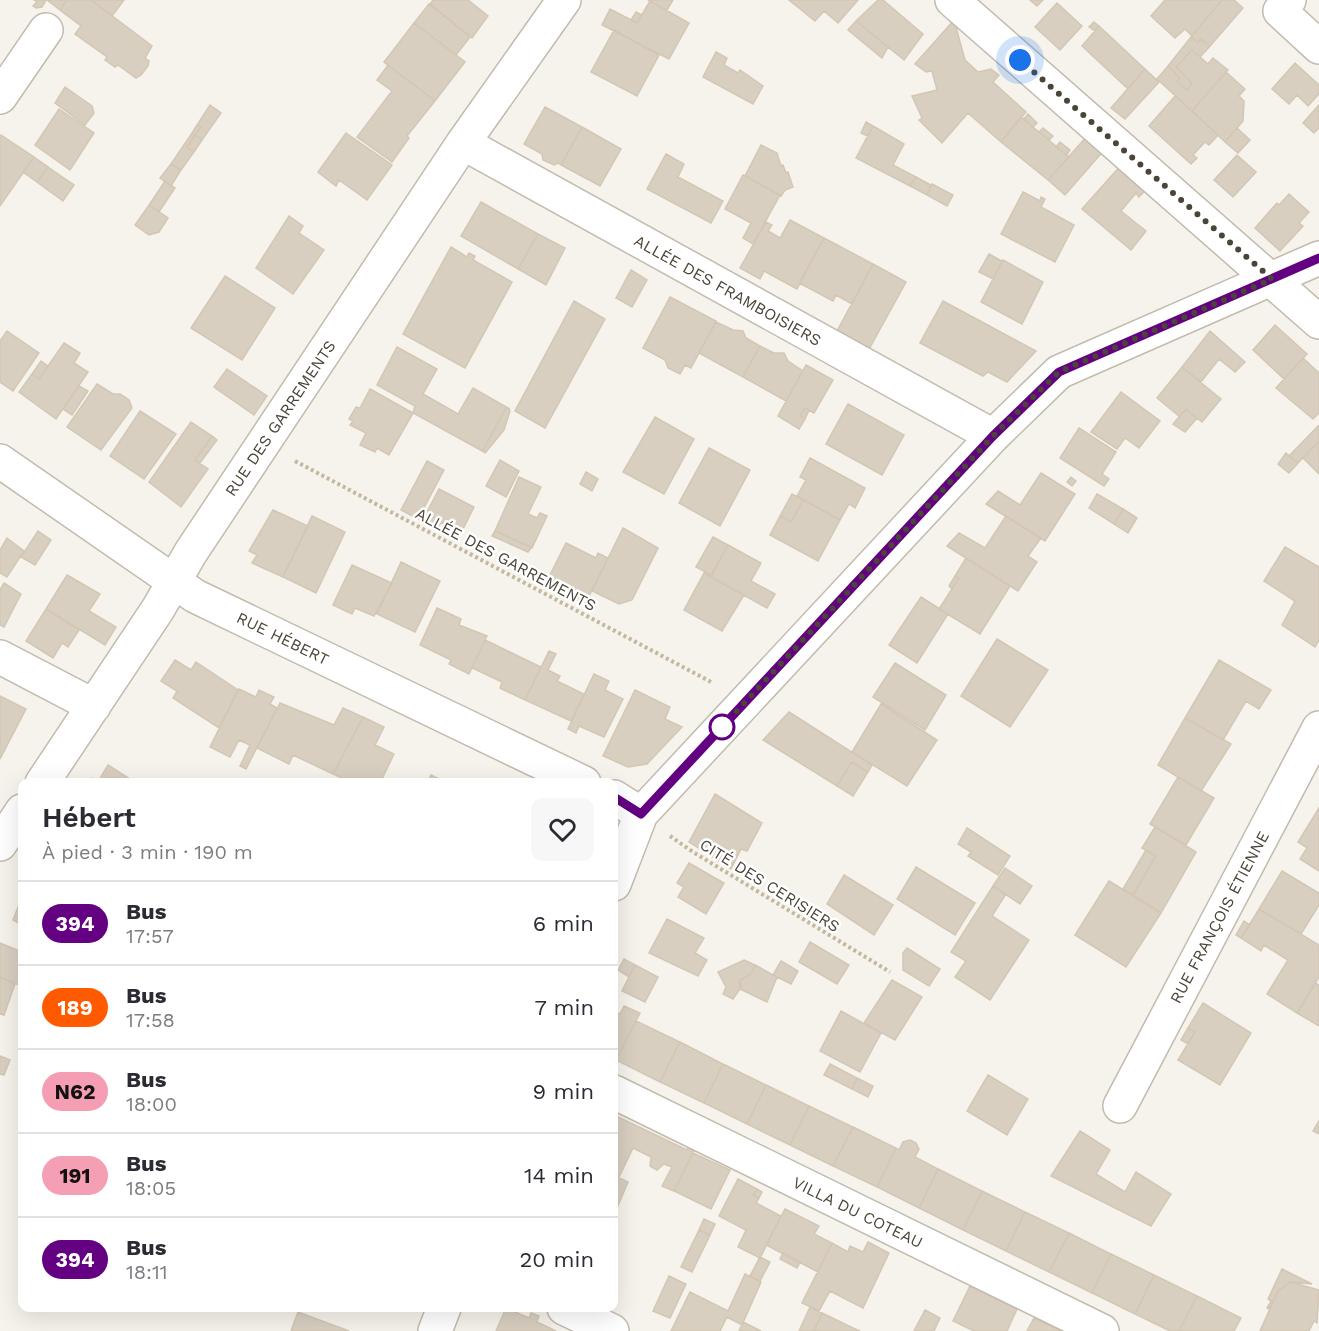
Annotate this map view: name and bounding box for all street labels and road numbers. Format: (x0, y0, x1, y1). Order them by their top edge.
street label: ALLÉE DES FRAMBOISIERS (631, 231, 825, 350)
street label: RUE DES GARREMENTS (221, 337, 340, 500)
street label: ALLÉE DES GARREMENTS (412, 504, 599, 615)
street label: RUE HÉBERT (234, 608, 332, 669)
street label: RUE FRANÇOIS ÉTIENNE (1166, 828, 1273, 1007)
street label: CITÉ DES CERISIERS (696, 835, 843, 936)
street label: VILLA DU COTEAU (790, 1173, 926, 1252)

